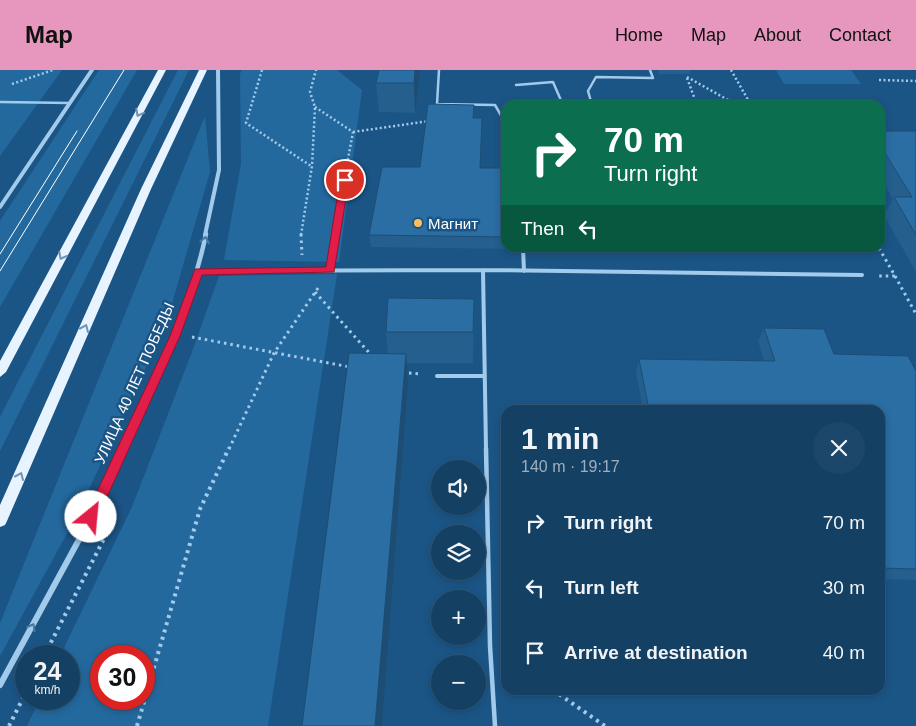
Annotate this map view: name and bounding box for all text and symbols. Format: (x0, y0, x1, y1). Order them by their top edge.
text: Map (25, 21, 73, 48)
text: Home (615, 25, 663, 45)
text: Map (691, 25, 726, 45)
text: About (754, 25, 801, 45)
text: Contact (829, 25, 891, 45)
one-way arrow (135, 108, 145, 117)
icon: right (521, 120, 586, 185)
text: 70 m (604, 120, 684, 159)
pin (324, 159, 366, 201)
text: Turn right (604, 161, 697, 186)
icon: arrive (331, 166, 359, 194)
place label: Магнит (428, 215, 478, 232)
icon: left (574, 215, 602, 243)
marker: Магнит (412, 217, 424, 229)
text: Then (521, 218, 564, 239)
one-way arrow (199, 235, 209, 244)
one-way arrow (58, 251, 68, 260)
street label: УЛИЦА 40 ЛЕТ ПОБЕДЫ (91, 300, 177, 466)
one-way arrow (79, 324, 90, 333)
text: 1 min (521, 422, 599, 455)
button: close (813, 422, 865, 474)
text: 140 m · 19:17 (521, 458, 620, 475)
map controls (431, 460, 486, 710)
button: sound (431, 460, 486, 515)
one-way arrow (13, 472, 24, 481)
position arrow (64, 490, 116, 542)
icon: right (521, 509, 549, 537)
text: Turn right (564, 512, 652, 533)
text: 70 m (823, 512, 865, 533)
button: layers (431, 525, 486, 580)
icon: left (521, 574, 549, 602)
text: Turn left (564, 577, 639, 598)
text: 30 m (823, 577, 865, 598)
button: + (431, 590, 486, 645)
one-way arrow (26, 623, 36, 632)
icon: arrive (521, 639, 549, 667)
text: Arrive at destination (564, 642, 748, 663)
text: 40 m (823, 642, 865, 663)
speed limit sign: 30 (90, 645, 155, 710)
button: − (431, 655, 486, 710)
text: 24 (34, 657, 61, 685)
text: km/h (34, 683, 61, 697)

